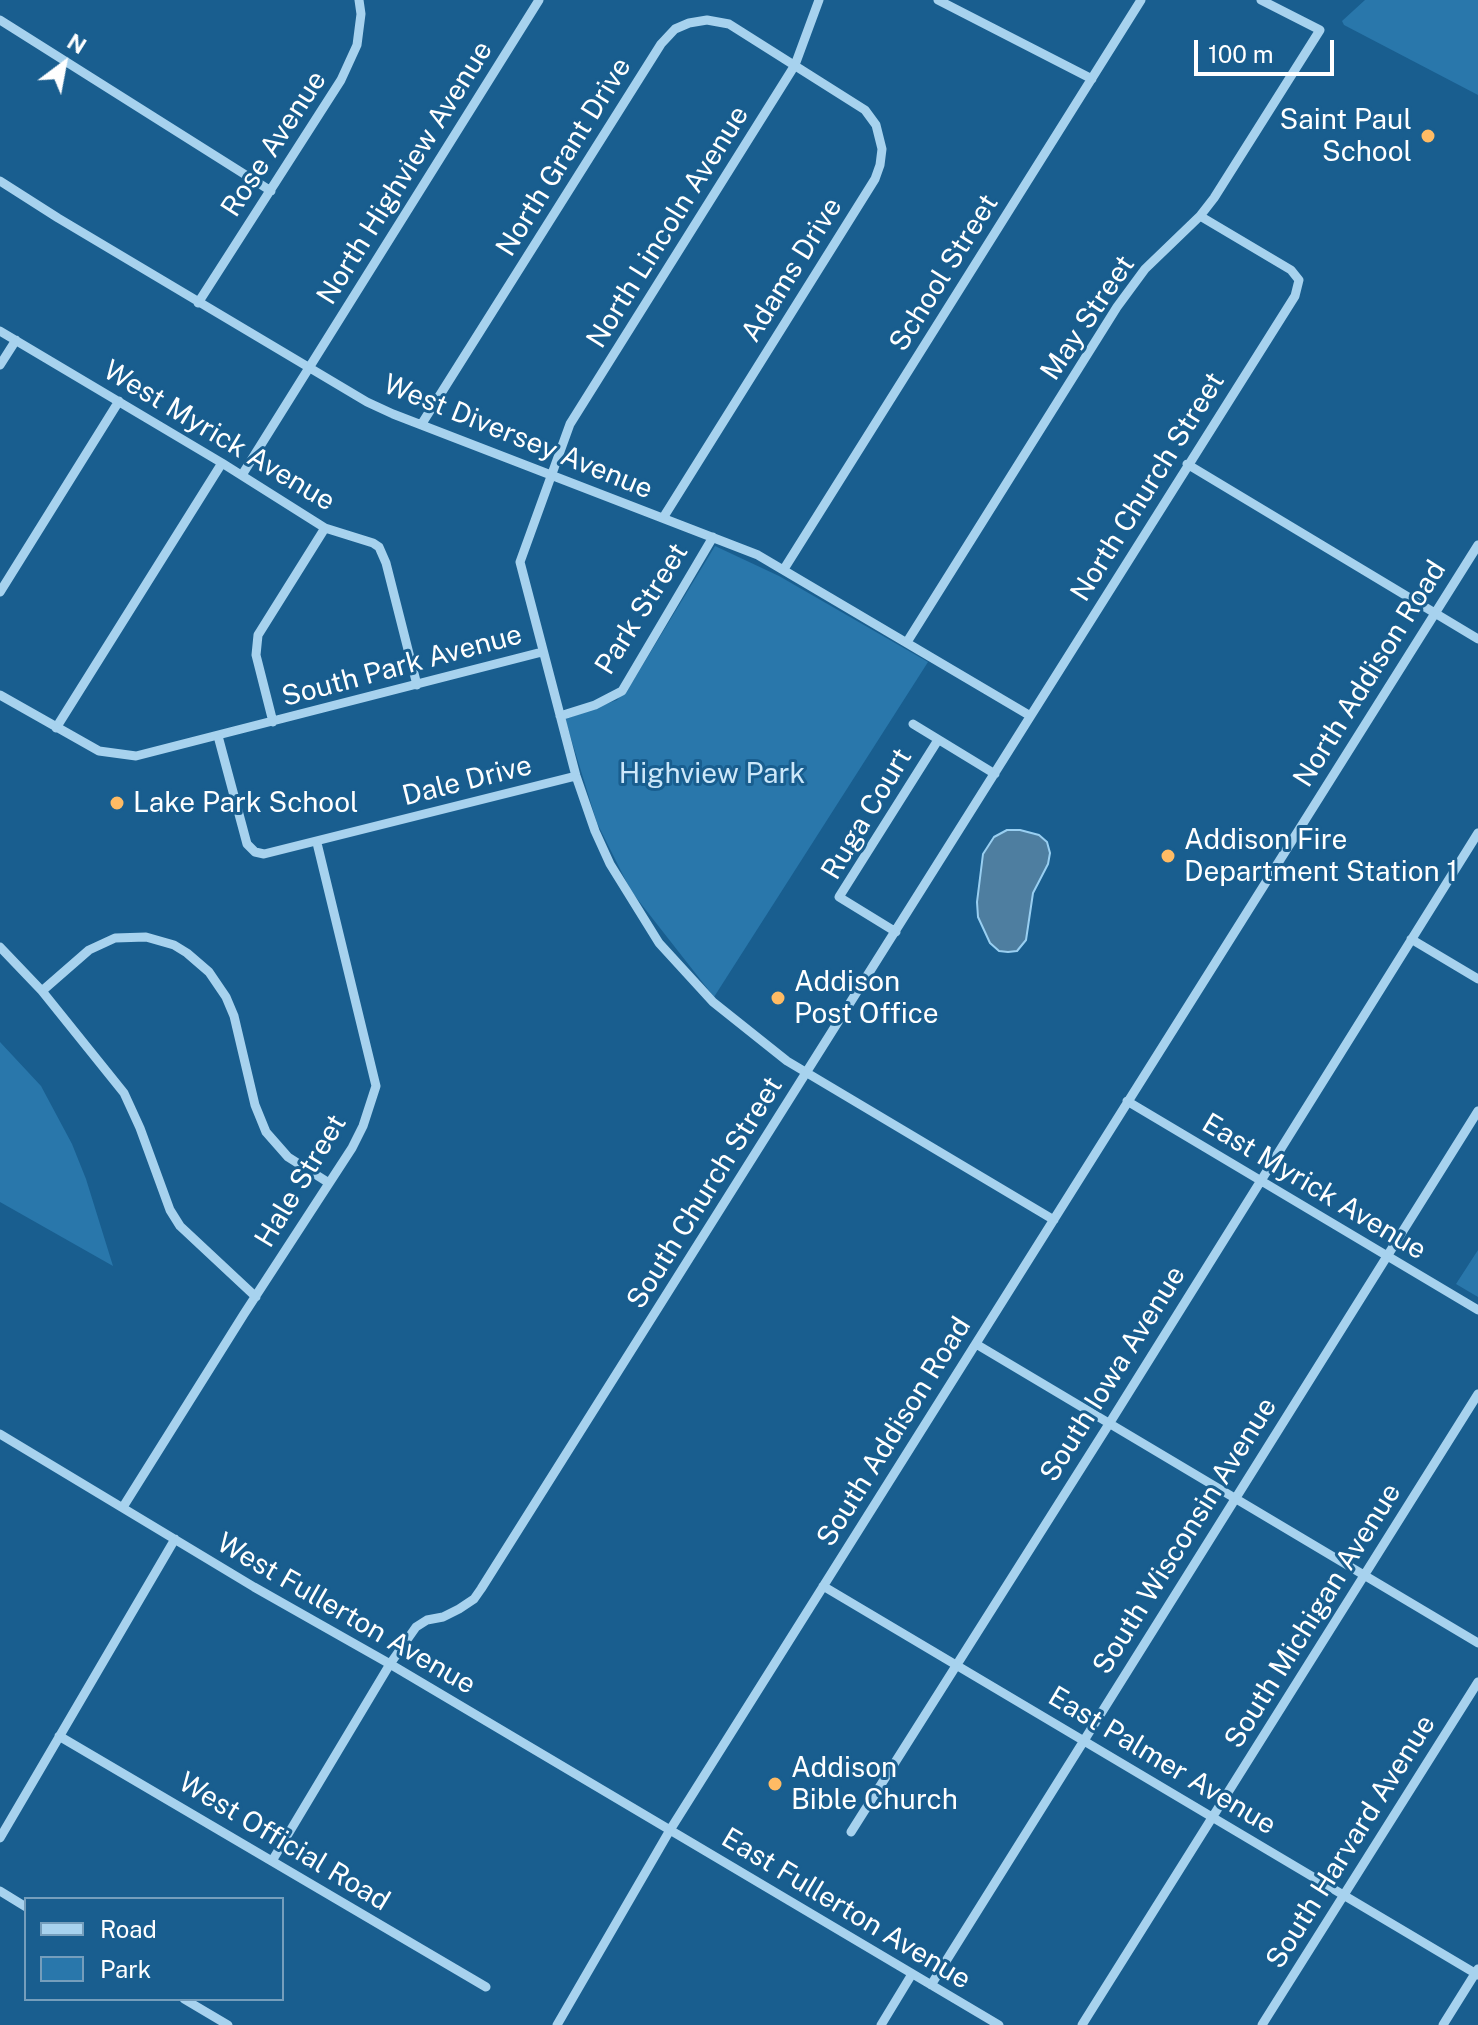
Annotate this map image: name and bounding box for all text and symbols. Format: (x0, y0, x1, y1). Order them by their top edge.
north arrow (24, 24, 104, 104)
scale bar (1198, 24, 1338, 74)
text: N (63, 28, 91, 59)
street label: North Highview Avenue (310, 35, 500, 311)
text: 100 m (1208, 40, 1274, 68)
street label: North Grant Drive (489, 51, 639, 263)
street label: Rose Avenue (214, 65, 334, 223)
street label: North Lincoln Avenue (580, 100, 756, 354)
place label: Saint Paul School (1280, 103, 1412, 169)
marker: Saint Paul School (1419, 127, 1437, 145)
street label: School Street (882, 188, 1006, 358)
street label: Adams Drive (734, 192, 850, 348)
street label: May Street (1034, 249, 1142, 387)
street label: West Myrick Avenue (97, 354, 341, 518)
street label: North Church Street (1064, 366, 1232, 608)
street label: West Diversey Avenue (378, 368, 658, 506)
street label: Park Street (588, 537, 696, 681)
street label: North Addison Road (1287, 555, 1453, 793)
street label: South Park Avenue (278, 618, 526, 714)
street label: Ruga Court (815, 742, 919, 886)
street label: Dale Drive (399, 749, 535, 813)
park label: Highview Park (619, 757, 805, 791)
place label: Lake Park School (133, 786, 359, 820)
marker: Lake Park School (108, 794, 126, 812)
place label: Addison Fire Department Station 1 (1184, 823, 1458, 889)
marker: Addison Fire Department Station 1 (1159, 847, 1177, 865)
place label: Addison Post Office (794, 965, 939, 1031)
marker: Addison Post Office (769, 989, 787, 1007)
street label: South Church Street (620, 1071, 790, 1315)
street label: East Myrick Avenue (1196, 1107, 1432, 1267)
street label: Hale Street (248, 1108, 354, 1254)
street label: South Iowa Avenue (1033, 1260, 1193, 1488)
street label: South Addison Road (810, 1311, 978, 1553)
street label: South Wisconsin Avenue (1086, 1391, 1284, 1681)
street label: South Michigan Avenue (1218, 1477, 1408, 1755)
street label: West Fullerton Avenue (211, 1526, 481, 1702)
street label: East Palmer Avenue (1042, 1680, 1282, 1842)
street label: South Harvard Avenue (1259, 1709, 1443, 1975)
place label: Addison Bible Church (791, 1751, 958, 1817)
street label: West Official Road (172, 1766, 396, 1918)
marker: Addison Bible Church (766, 1775, 784, 1793)
street label: East Fullerton Avenue (715, 1821, 977, 1997)
legend (24, 1897, 284, 2001)
text: Road (100, 1915, 157, 1943)
text: Park (100, 1955, 151, 1983)

